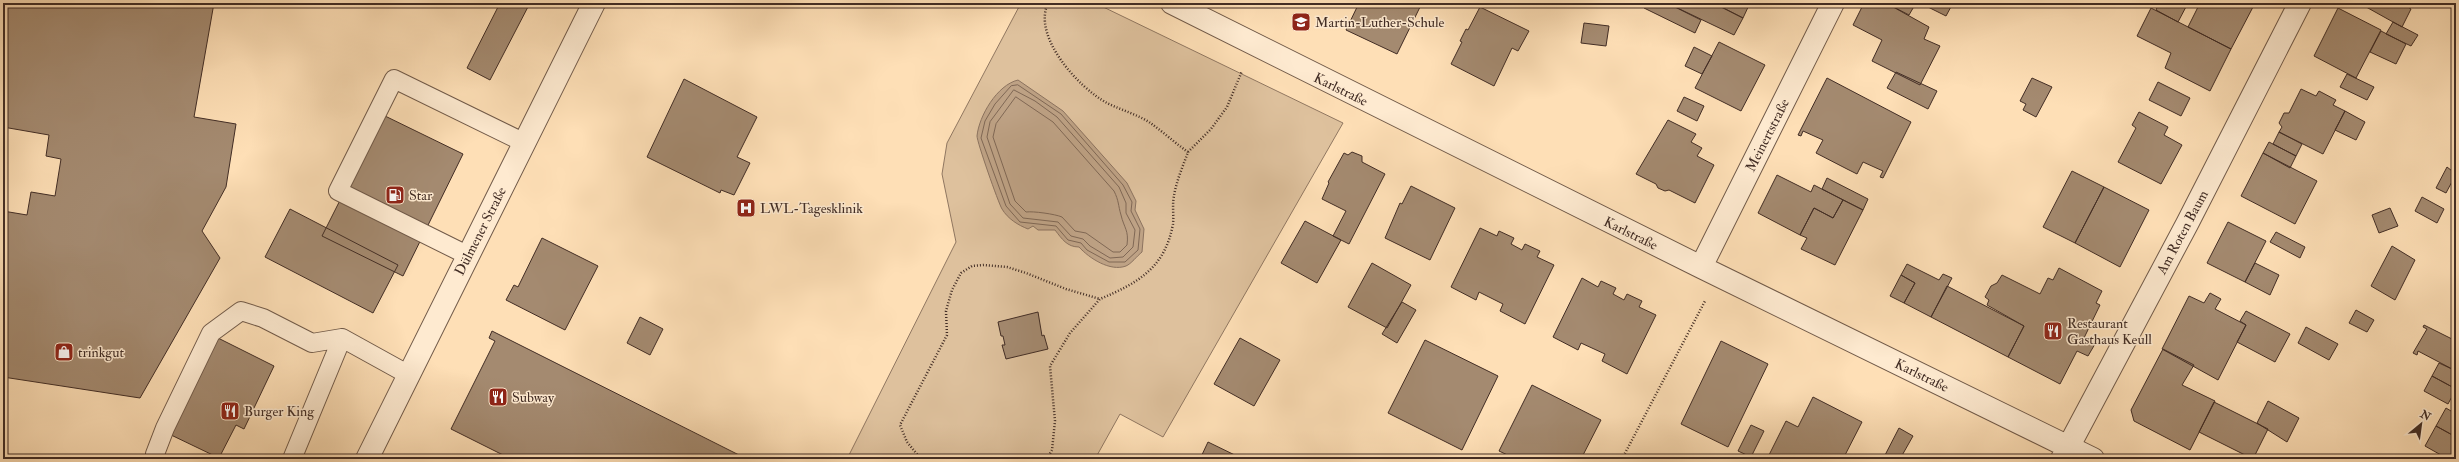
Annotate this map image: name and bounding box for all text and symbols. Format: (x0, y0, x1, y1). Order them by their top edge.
school or university icon: Martin-Luther-Schule (1290, 11, 1312, 33)
place label: Martin-Luther-Schule (1315, 14, 1444, 31)
street label: Karlstraße (1311, 69, 1371, 110)
street label: Meinertstraße (1742, 96, 1793, 174)
fuel station icon: Star (384, 184, 406, 206)
street label: Dülmener Straße (451, 184, 510, 278)
place label: Star (409, 187, 433, 204)
street label: Am Roten Baum (2153, 187, 2212, 278)
hospital icon: LWL-Tagesklinik (735, 197, 757, 219)
place label: LWL-Tagesklinik (760, 200, 863, 217)
street label: Karlstraße (1601, 213, 1661, 254)
place label: Restaurant Gasthaus Keull (2067, 315, 2152, 348)
restaurant icon: Restaurant Gasthaus Keull (2042, 320, 2064, 342)
shop icon: trinkgut (53, 341, 75, 363)
place label: trinkgut (78, 344, 125, 361)
street label: Karlstraße (1892, 355, 1952, 396)
restaurant icon: Subway (487, 386, 509, 408)
place label: Subway (512, 389, 555, 407)
restaurant icon: Burger King (219, 400, 241, 422)
place label: Burger King (244, 403, 315, 420)
north arrow (2401, 404, 2441, 444)
text: N (2417, 407, 2434, 424)

